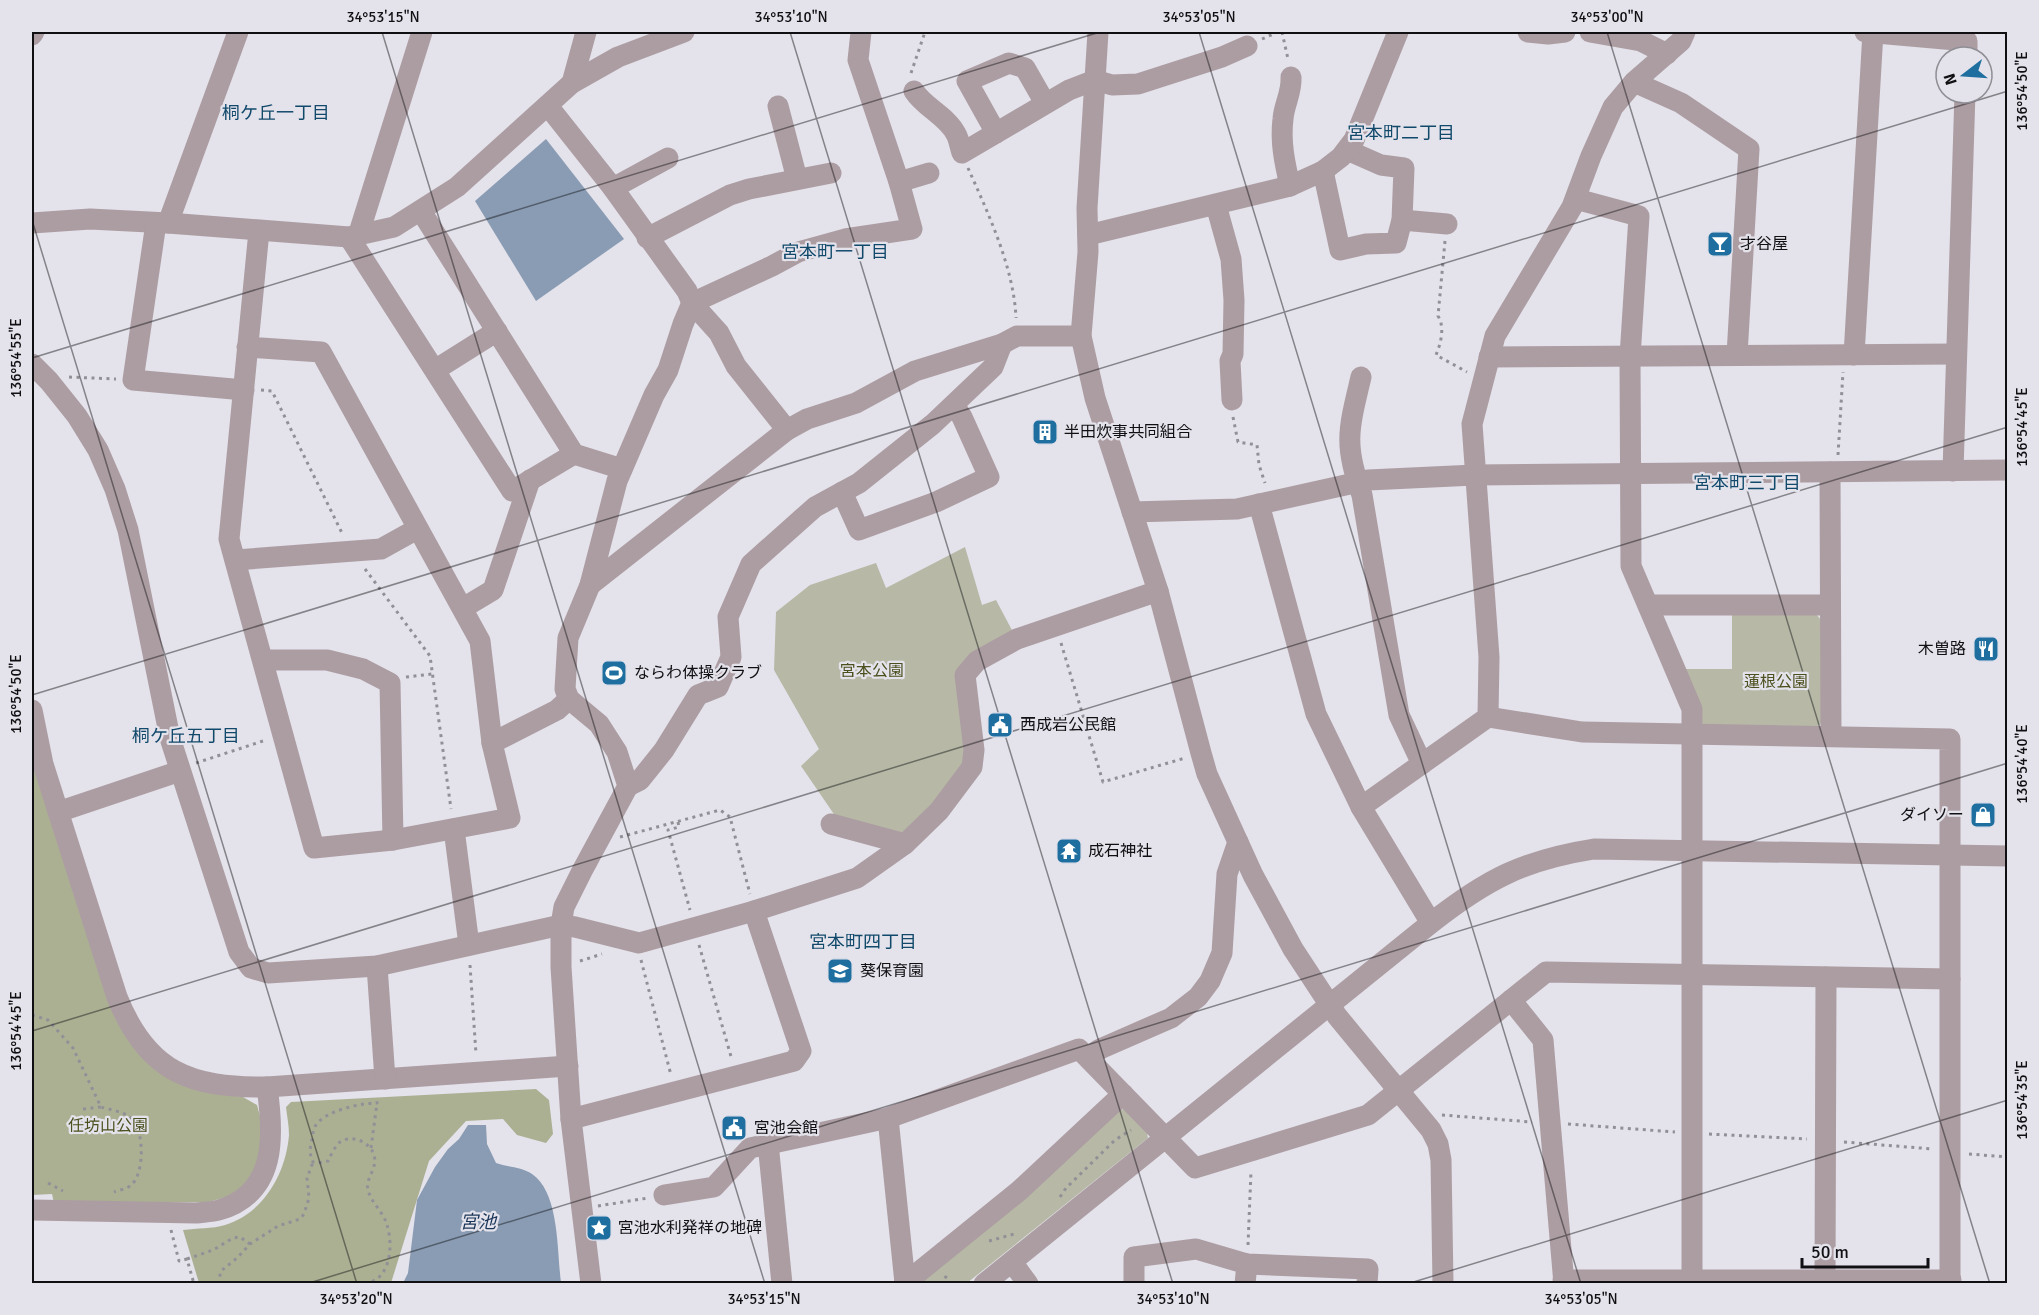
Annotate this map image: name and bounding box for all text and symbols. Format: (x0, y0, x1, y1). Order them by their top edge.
text: 34°53'15"N (346, 8, 420, 26)
text: 34°53'10"N (754, 8, 828, 26)
text: 34°53'05"N (1162, 8, 1236, 26)
text: 34°53'00"N (1570, 8, 1644, 26)
north arrow (1934, 45, 1994, 105)
text: 136°54'50"E (2013, 51, 2031, 131)
text: N (1939, 71, 1962, 87)
district label: 桐ケ丘一丁目 (222, 102, 330, 124)
district label: 宮本町二丁目 (1347, 122, 1455, 144)
bar icon: 才谷屋 (1705, 229, 1735, 259)
place label: 才谷屋 (1740, 234, 1788, 254)
district label: 宮本町一丁目 (781, 241, 889, 263)
text: 136°54'55"E (7, 318, 25, 398)
text: 136°54'45"E (2013, 387, 2031, 467)
building icon: 半田炊事共同組合 (1030, 417, 1060, 447)
place label: 半田炊事共同組合 (1064, 422, 1192, 442)
district label: 宮本町三丁目 (1693, 472, 1801, 494)
restaurant icon: 木曽路 (1971, 634, 2001, 664)
place label: 木曽路 (1918, 639, 1966, 659)
text: 136°54'50"E (7, 654, 25, 734)
sports icon: ならわ体操クラブ (599, 658, 629, 688)
park label: 宮本公園 (840, 661, 904, 681)
place label: ならわ体操クラブ (634, 663, 762, 683)
park label: 蓮根公園 (1744, 672, 1808, 692)
public building icon: 西成岩公民館 (985, 710, 1015, 740)
place label: 西成岩公民館 (1020, 715, 1116, 735)
text: 136°54'40"E (2013, 724, 2031, 804)
district label: 桐ケ丘五丁目 (132, 725, 240, 747)
shop icon: ダイソー (1968, 800, 1998, 830)
place label: ダイソー (1900, 805, 1964, 825)
temple icon: 成石神社 (1054, 836, 1084, 866)
place label: 成石神社 (1088, 841, 1152, 861)
district label: 宮本町四丁目 (809, 931, 917, 953)
school or university icon: 葵保育園 (825, 956, 855, 986)
place label: 葵保育園 (860, 961, 924, 981)
text: 136°54'45"E (7, 991, 25, 1071)
text: 136°54'35"E (2013, 1060, 2031, 1140)
public building icon: 宮池会館 (719, 1113, 749, 1143)
park label: 任坊山公園 (68, 1116, 148, 1136)
place label: 宮池会館 (754, 1118, 818, 1138)
water label: 宮池 (460, 1211, 498, 1233)
place icon: 宮池水利発祥の地碑 (584, 1213, 614, 1243)
place label: 宮池水利発祥の地碑 (618, 1218, 762, 1238)
scale bar (1802, 1231, 1928, 1269)
text: 50 m (1811, 1241, 1849, 1263)
text: 34°53'20"N (319, 1290, 393, 1308)
text: 34°53'15"N (727, 1290, 801, 1308)
text: 34°53'10"N (1136, 1290, 1210, 1308)
text: 34°53'05"N (1544, 1290, 1618, 1308)

